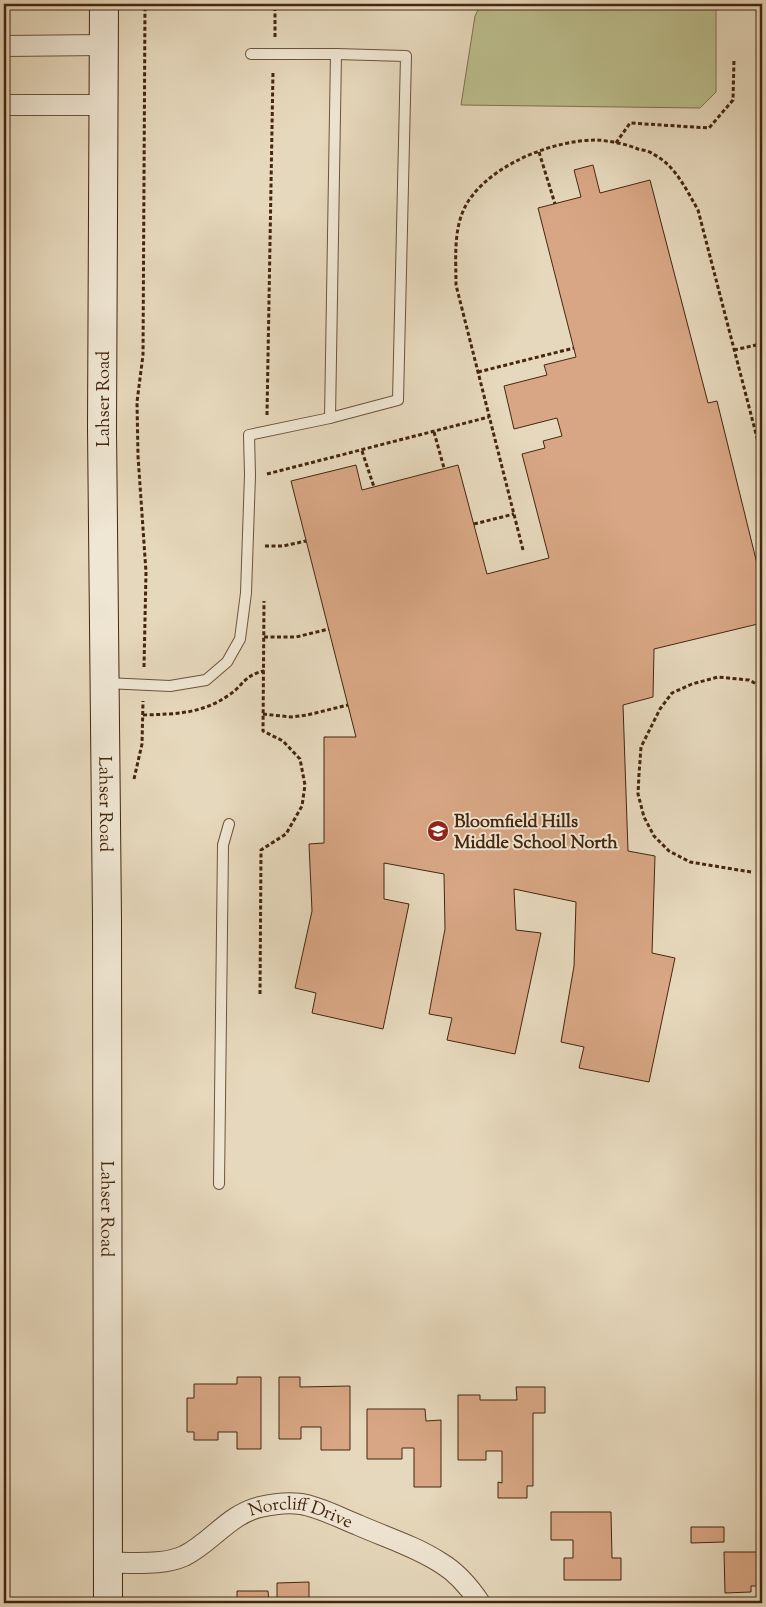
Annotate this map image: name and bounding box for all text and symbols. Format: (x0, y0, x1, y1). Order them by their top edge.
street label: Lahser Road (92, 351, 118, 447)
street label: Lahser Road (90, 756, 117, 852)
place label: Bloomfield Hills Middle School North (454, 810, 618, 857)
school or university icon: Bloomfield Hills Middle School North (426, 819, 450, 843)
street label: Lahser Road (92, 1161, 118, 1257)
street label: Norcliff Drive (246, 1492, 356, 1536)

